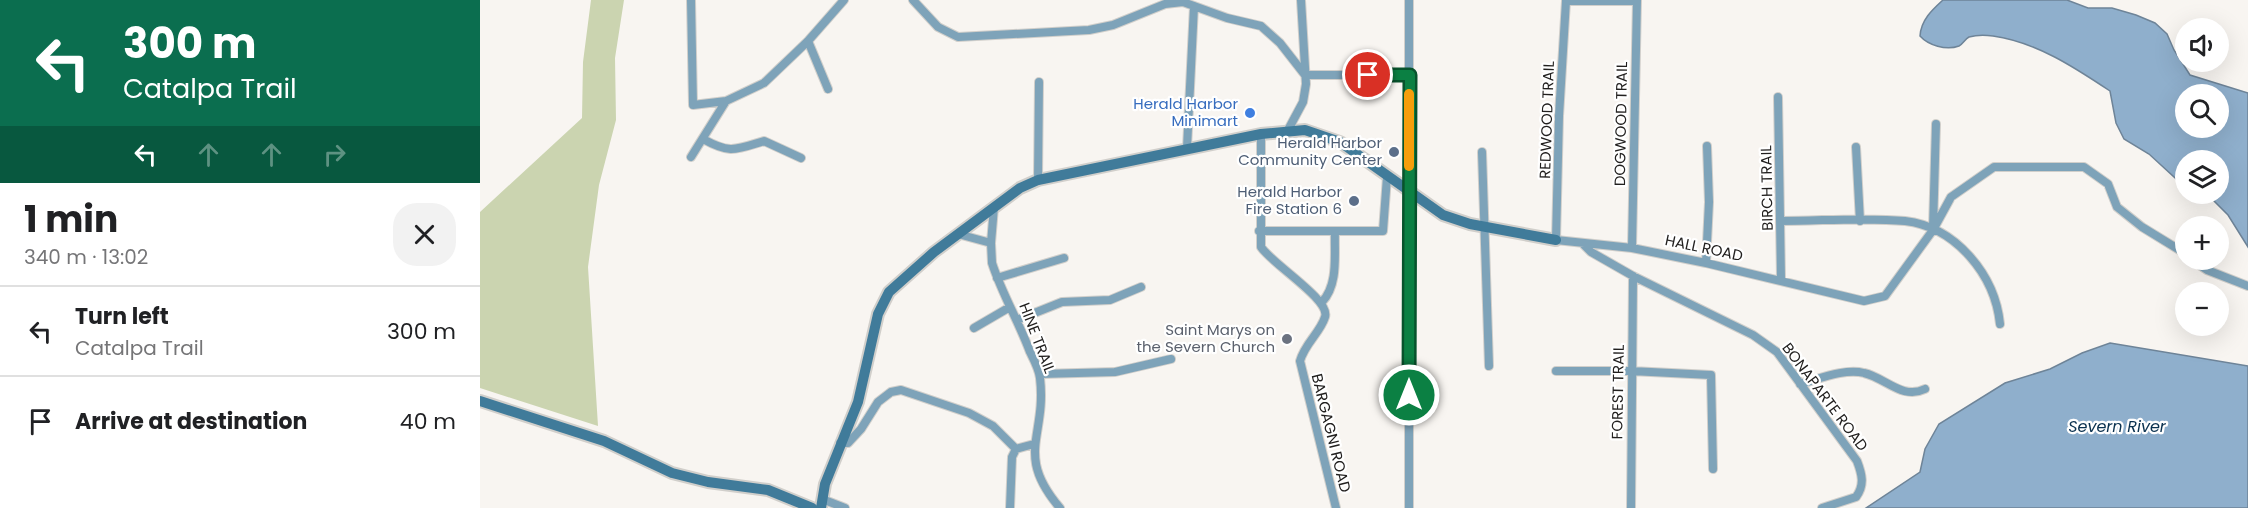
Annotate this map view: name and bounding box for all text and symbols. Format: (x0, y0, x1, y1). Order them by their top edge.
text: 300 m (123, 14, 257, 73)
map controls (2175, 18, 2229, 336)
button: sound (2175, 18, 2229, 72)
icon: left (24, 24, 102, 102)
pin (1342, 49, 1393, 100)
icon: arrive (1351, 58, 1384, 91)
street label: REDWOOD TRAIL (1534, 60, 1559, 179)
street label: DOGWOOD TRAIL (1609, 61, 1632, 186)
text: Catalpa Trail (123, 70, 297, 107)
button: search (2175, 84, 2229, 138)
place label: Herald Harbor Minimart (1133, 93, 1238, 131)
marker: Herald Harbor Minimart (1243, 106, 1257, 120)
place label: Herald Harbor Community Center (1238, 132, 1382, 170)
icon: left (129, 138, 162, 171)
icon: ahead (192, 138, 225, 171)
icon: ahead (255, 138, 288, 171)
icon: right (318, 138, 351, 171)
marker: Herald Harbor Community Center (1387, 145, 1401, 159)
street label: BIRCH TRAIL (1755, 145, 1778, 231)
button: layers (2175, 150, 2229, 204)
place label: Herald Harbor Fire Station 6 (1237, 181, 1342, 219)
text: 1 min (24, 194, 118, 245)
marker: Herald Harbor Fire Station 6 (1347, 194, 1361, 208)
button: close (393, 203, 456, 266)
button: + (2175, 216, 2229, 270)
street label: HALL ROAD (1663, 229, 1745, 266)
text: 340 m · 13:02 (24, 243, 148, 271)
button: − (2175, 282, 2229, 336)
street label: HINE TRAIL (1014, 300, 1061, 377)
text: Turn left (75, 301, 169, 332)
icon: left (24, 315, 57, 348)
text: 300 m (387, 316, 456, 347)
place label: Saint Marys on the Severn Church (1137, 319, 1275, 357)
marker: Saint Marys on the Severn Church (1280, 332, 1294, 346)
text: Catalpa Trail (75, 334, 204, 362)
street label: BONAPARTE ROAD (1778, 338, 1873, 455)
street label: FOREST TRAIL (1606, 344, 1629, 439)
position arrow (1377, 363, 1441, 427)
street label: BARGAGNI ROAD (1307, 371, 1356, 494)
icon: arrive (24, 405, 57, 438)
text: Arrive at destination (75, 406, 307, 437)
text: 40 m (400, 406, 456, 437)
water label: Severn River (2068, 415, 2167, 438)

